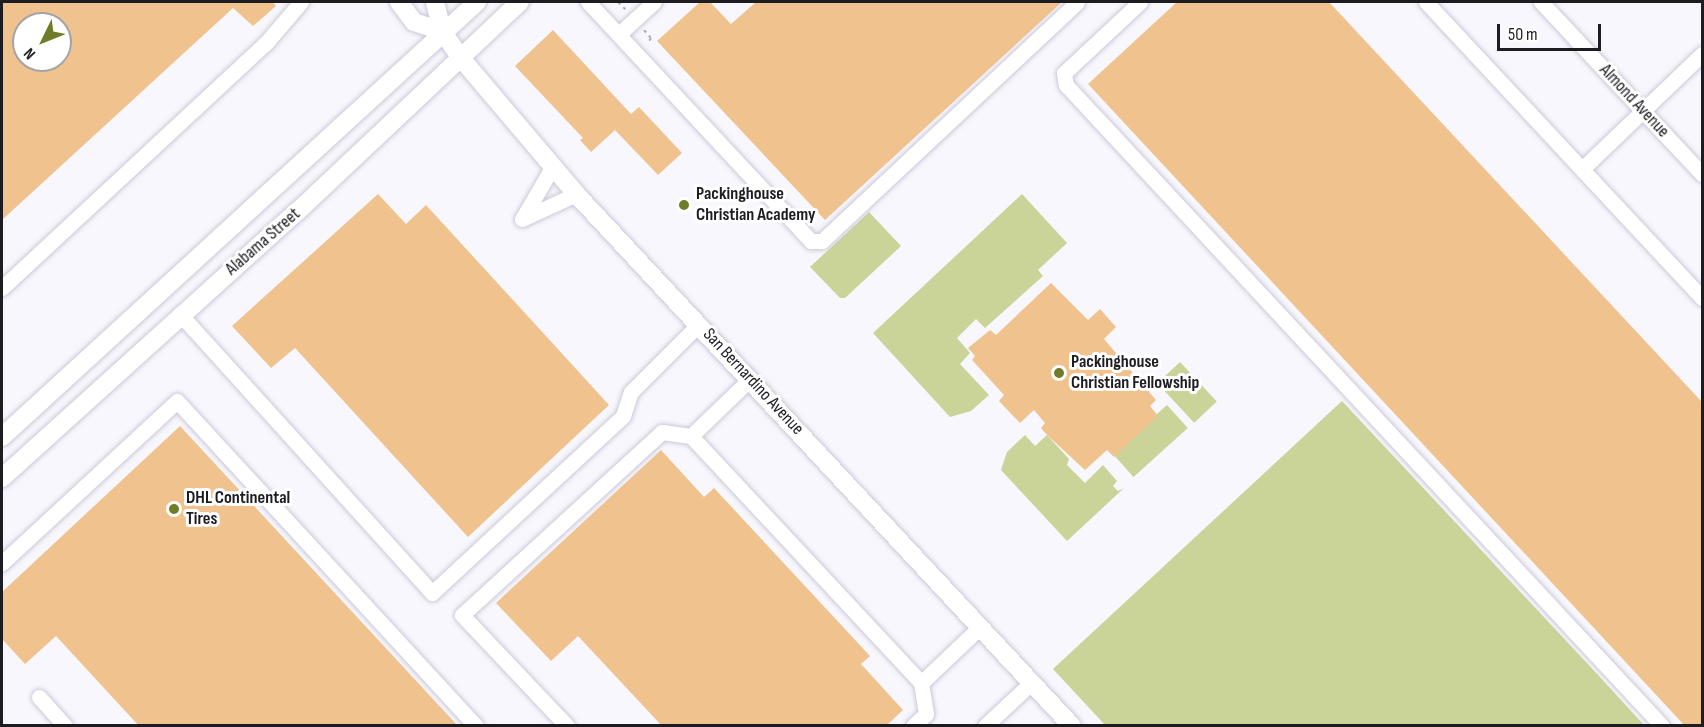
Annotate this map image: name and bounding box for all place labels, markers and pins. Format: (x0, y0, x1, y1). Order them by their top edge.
place label: Packinghouse Christian Academy (696, 184, 816, 226)
marker: Packinghouse Christian Academy (677, 198, 691, 212)
place label: Packinghouse Christian Fellowship (1071, 352, 1199, 394)
marker: Packinghouse Christian Fellowship (1052, 366, 1066, 380)
place label: DHL Continental Tires (186, 488, 290, 530)
marker: DHL Continental Tires (167, 502, 181, 516)

